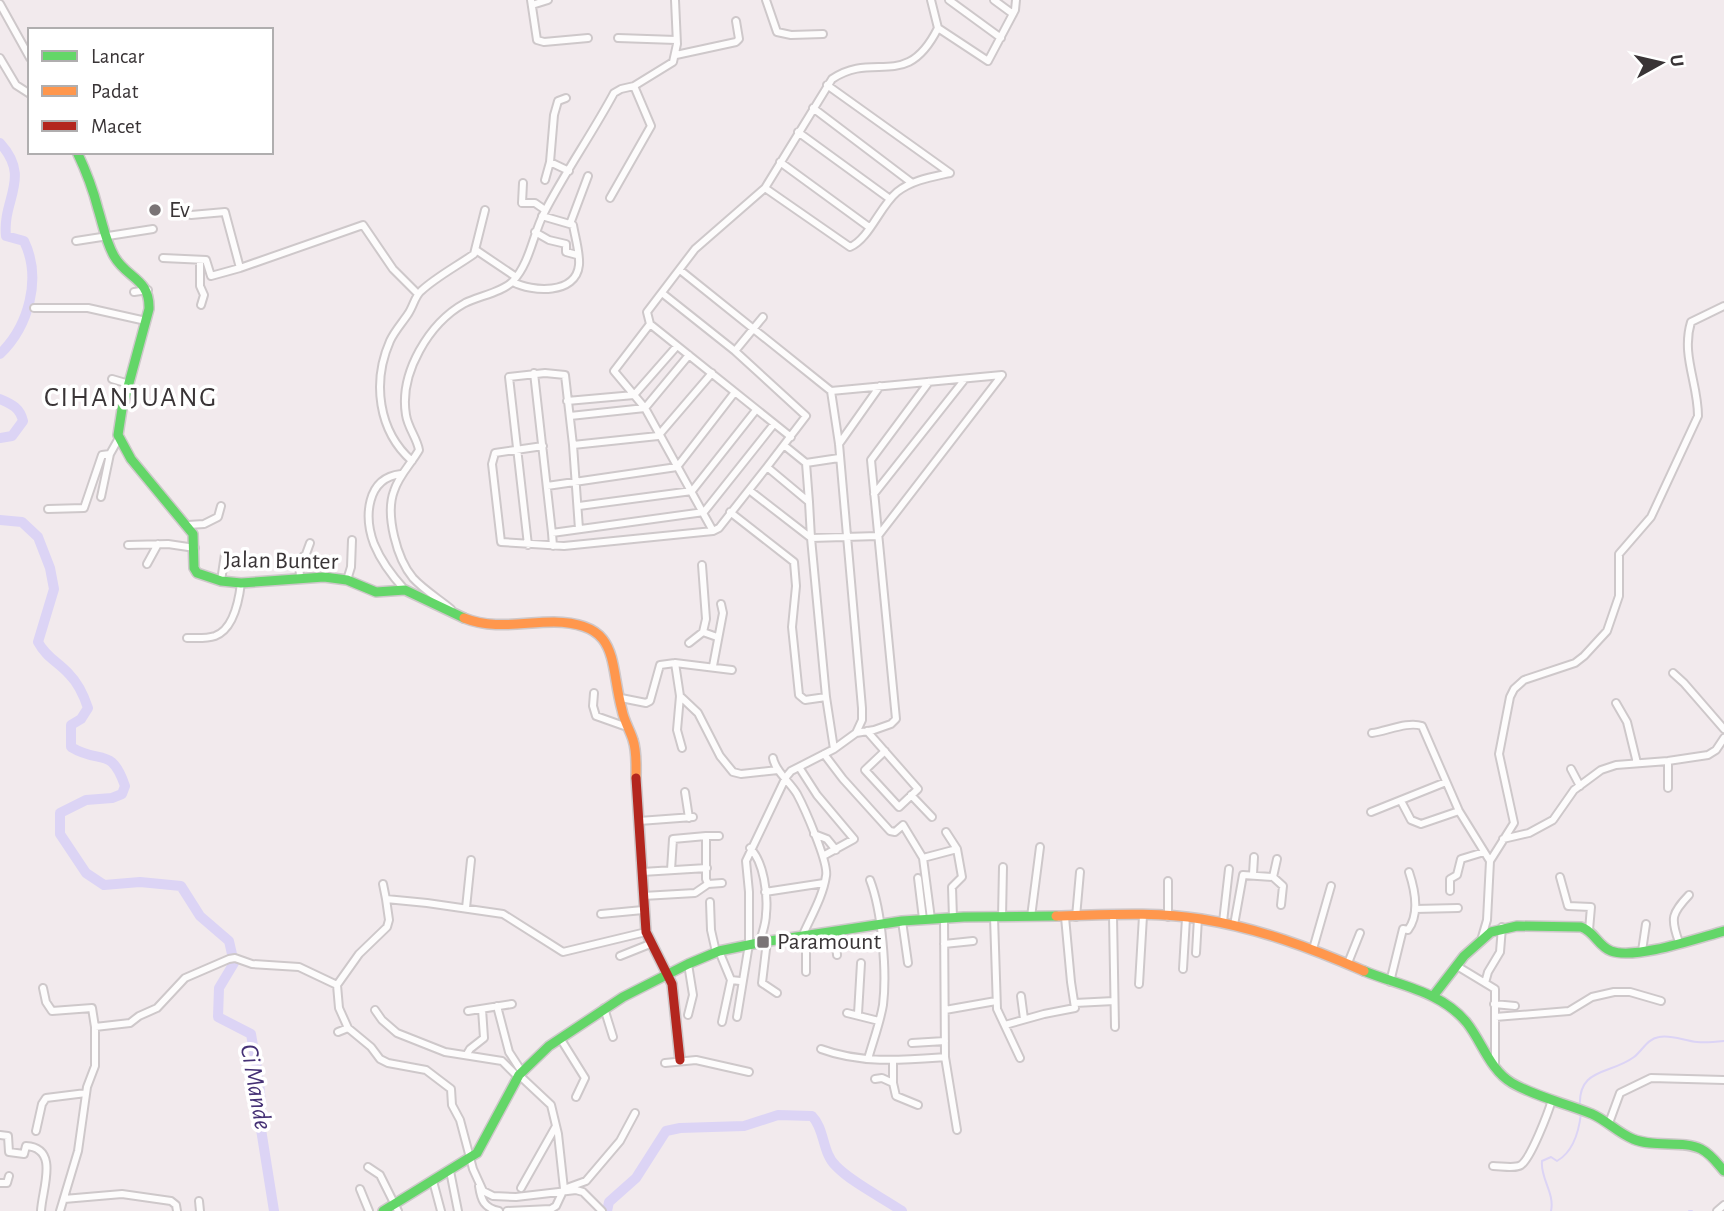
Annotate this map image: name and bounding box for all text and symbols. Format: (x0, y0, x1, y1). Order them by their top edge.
legend (28, 28, 273, 154)
north arrow (1626, 28, 1696, 98)
text: Lancar (91, 46, 144, 67)
text: U (1666, 54, 1687, 68)
text: Padat (91, 81, 139, 102)
text: Macet (91, 116, 142, 137)
place label: Ev (169, 198, 190, 222)
marker: Ev (147, 202, 163, 218)
district label: CIHANJUANG (44, 384, 218, 412)
street label: Jalan Bunter (224, 548, 339, 574)
place label: Paramount (777, 930, 881, 954)
marker: Paramount (755, 934, 771, 950)
water label: Ci Mande (236, 1042, 276, 1132)

